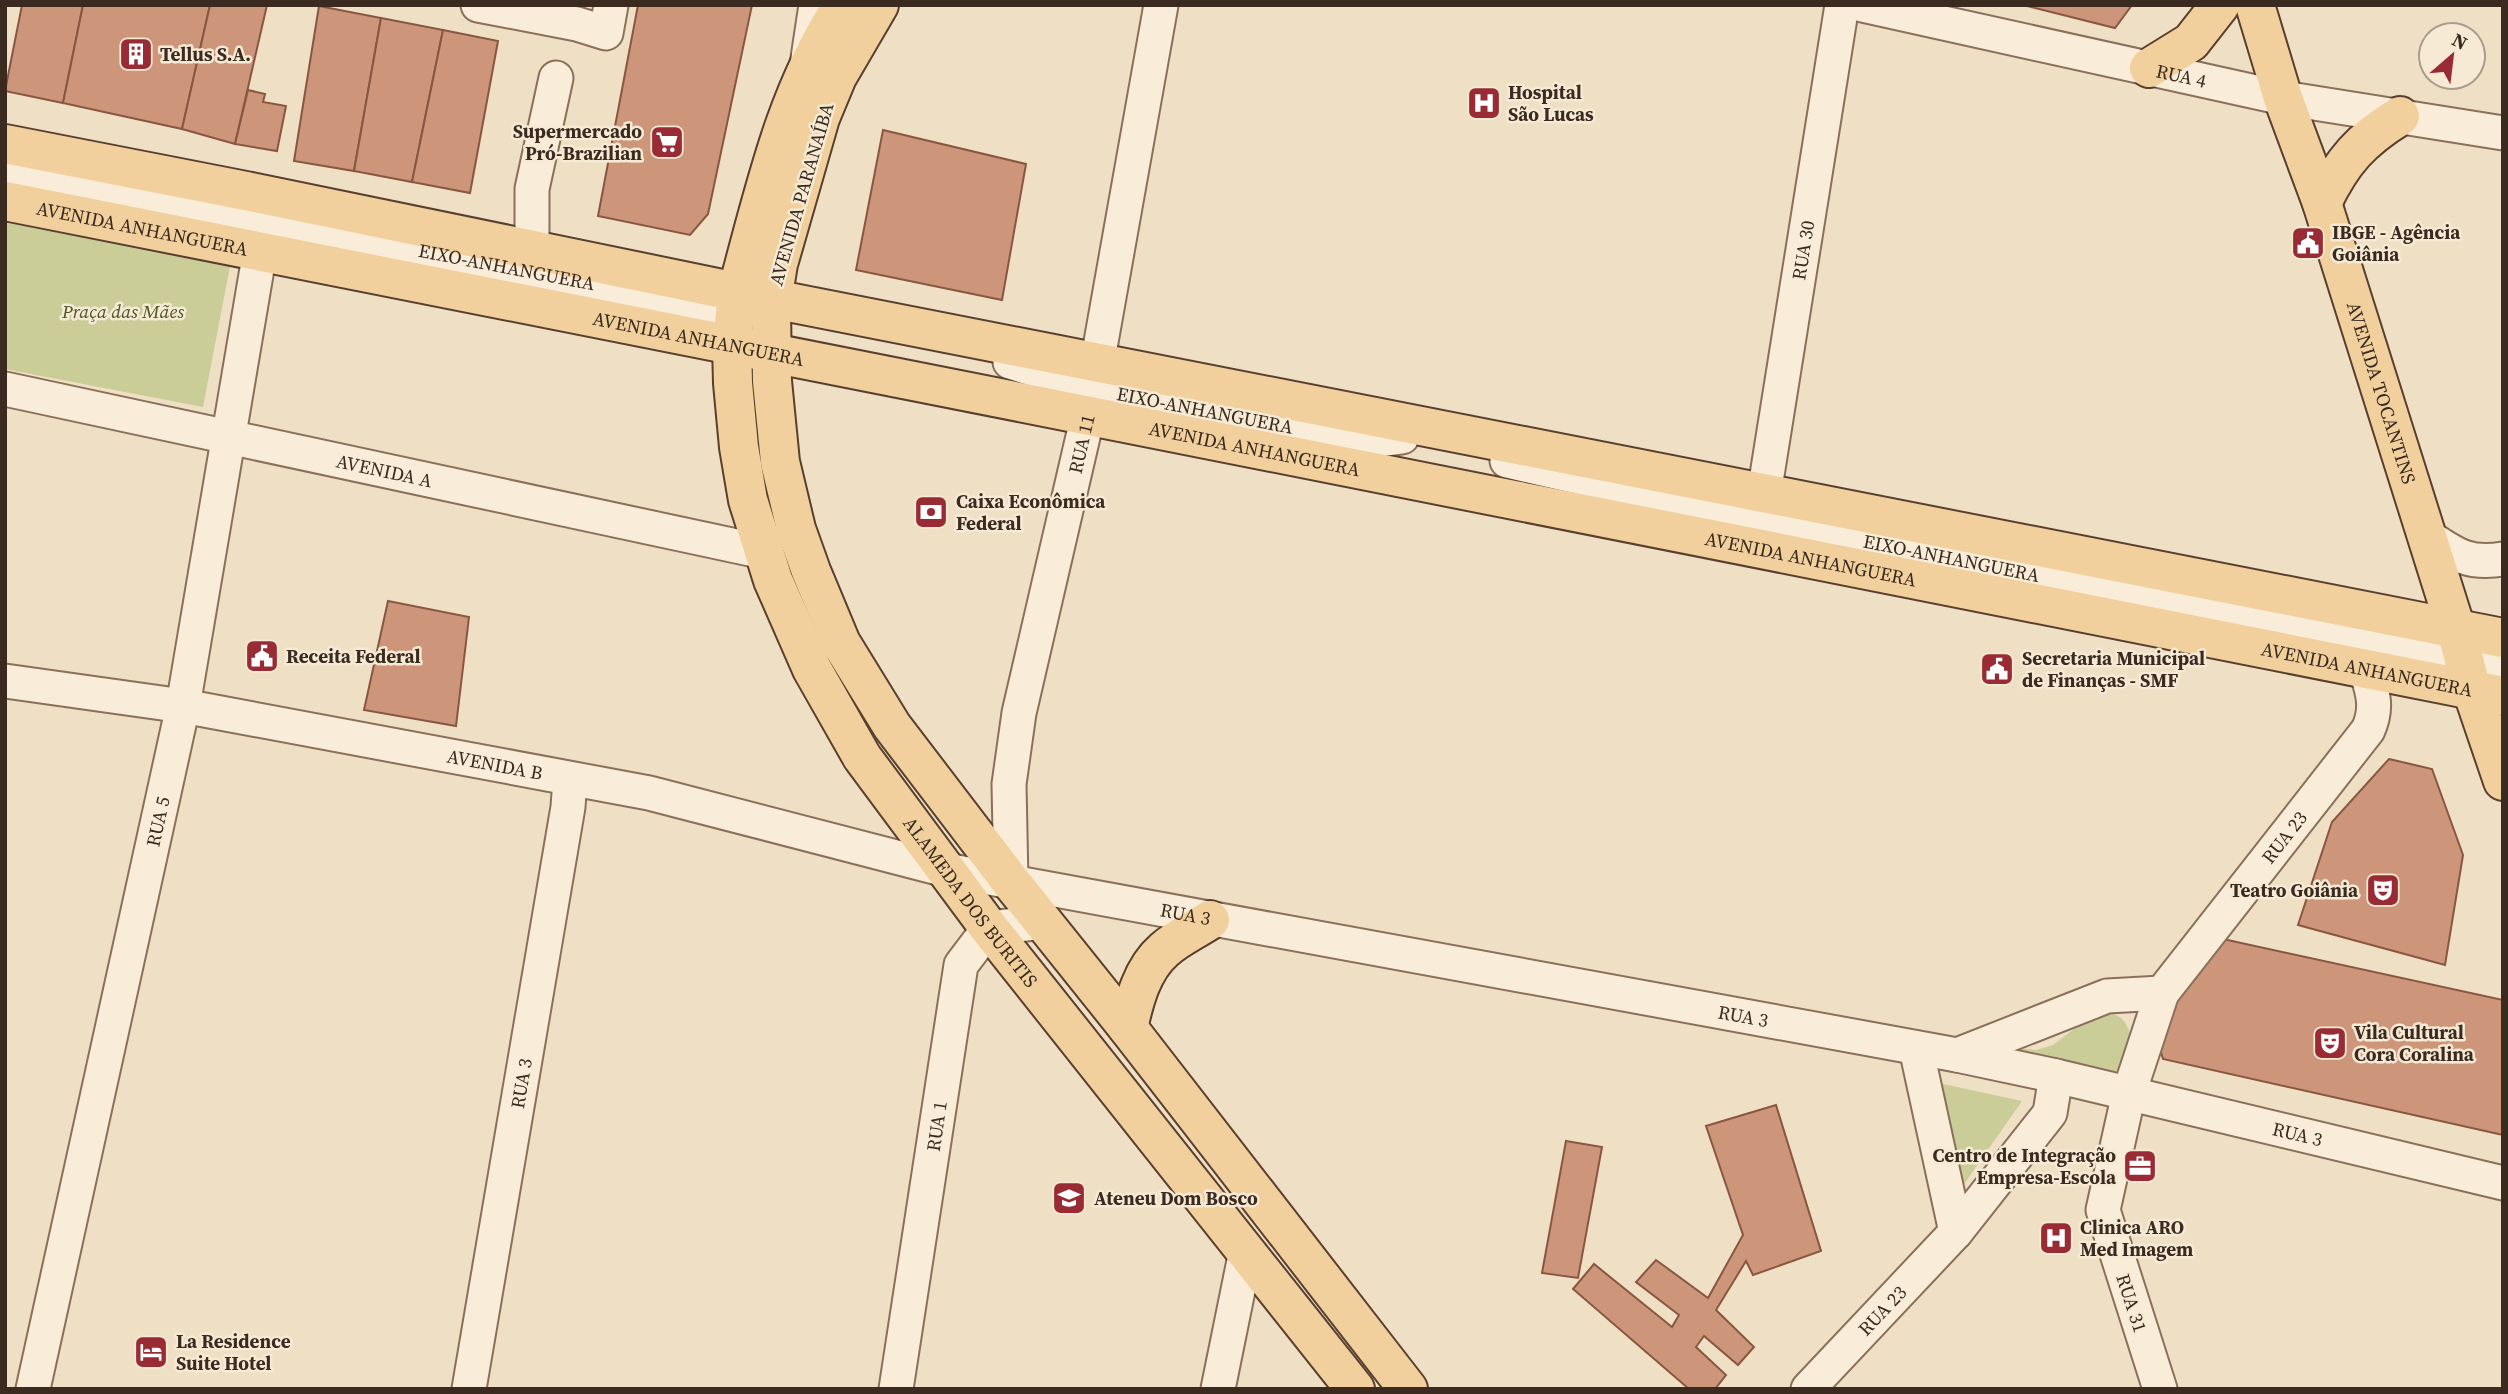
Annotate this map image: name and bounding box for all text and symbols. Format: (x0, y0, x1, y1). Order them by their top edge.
north arrow (2417, 21, 2487, 91)
text: N (2448, 26, 2472, 56)
building icon: Tellus S.A. (117, 35, 155, 73)
place label: Tellus S.A. (160, 41, 251, 67)
street label: RUA 4 (2154, 57, 2209, 94)
place label: Hospital São Lucas (1508, 79, 1594, 127)
hospital icon: Hospital São Lucas (1465, 84, 1503, 122)
street label: AVENIDA PARANAÍBA (762, 99, 840, 288)
place label: Supermercado Pró-Brazilian (513, 118, 642, 166)
supermarket icon: Supermercado Pró-Brazilian (648, 123, 686, 161)
street label: AVENIDA ANHANGUERA (34, 195, 251, 262)
street label: RUA 30 (1785, 218, 1820, 282)
place label: IBGE - Agência Goiânia (2332, 219, 2461, 267)
public building icon: IBGE - Agência Goiânia (2289, 224, 2327, 262)
street label: EIXO-ANHANGUERA (416, 237, 598, 296)
park label: Praça das Mães (61, 298, 184, 324)
street label: AVENIDA TOCANTINS (2341, 298, 2423, 487)
street label: AVENIDA ANHANGUERA (591, 305, 807, 372)
street label: EIXO-ANHANGUERA (1115, 380, 1296, 440)
street label: RUA 11 (1062, 412, 1101, 476)
street label: AVENIDA ANHANGUERA (1147, 415, 1363, 482)
street label: AVENIDA A (334, 448, 435, 493)
place label: Caixa Econômica Federal (956, 488, 1106, 536)
bank icon: Caixa Econômica Federal (912, 493, 950, 531)
street label: AVENIDA ANHANGUERA (1703, 525, 1919, 593)
street label: EIXO-ANHANGUERA (1861, 528, 2042, 588)
street label: AVENIDA ANHANGUERA (2259, 635, 2475, 703)
public building icon: Receita Federal (243, 637, 281, 675)
place label: Receita Federal (286, 643, 421, 669)
place label: Secretaria Municipal de Finanças - SMF (2022, 645, 2205, 693)
public building icon: Secretaria Municipal de Finanças - SMF (1978, 650, 2016, 688)
street label: AVENIDA B (445, 743, 545, 786)
street label: RUA 5 (139, 794, 176, 849)
street label: RUA 23 (2255, 805, 2313, 869)
street label: ALAMEDA DOS BURITIS (897, 811, 1044, 993)
theatre icon: Teatro Goiânia (2364, 871, 2402, 909)
place label: Teatro Goiânia (2230, 877, 2359, 903)
street label: RUA 3 (1158, 896, 1213, 931)
street label: RUA 3 (1716, 999, 1770, 1033)
place label: Vila Cultural Cora Coralina (2354, 1019, 2475, 1067)
theatre icon: Vila Cultural Cora Coralina (2311, 1024, 2349, 1062)
street label: RUA 3 (504, 1056, 538, 1111)
street label: RUA 1 (920, 1099, 953, 1153)
street label: RUA 3 (2270, 1115, 2325, 1152)
place label: Centro de Integração Empresa-Escola (1932, 1142, 2117, 1190)
office icon: Centro de Integração Empresa-Escola (2121, 1147, 2159, 1185)
school or university icon: Ateneu Dom Bosco (1050, 1179, 1088, 1217)
place label: Ateneu Dom Bosco (1094, 1185, 1258, 1211)
place label: Clinica ARO Med Imagem (2080, 1214, 2193, 1262)
hospital icon: Clinica ARO Med Imagem (2037, 1219, 2075, 1257)
street label: RUA 31 (2110, 1270, 2154, 1336)
street label: RUA 23 (1852, 1280, 1912, 1341)
place label: La Residence Suite Hotel (176, 1328, 291, 1376)
hotel icon: La Residence Suite Hotel (132, 1333, 170, 1371)

